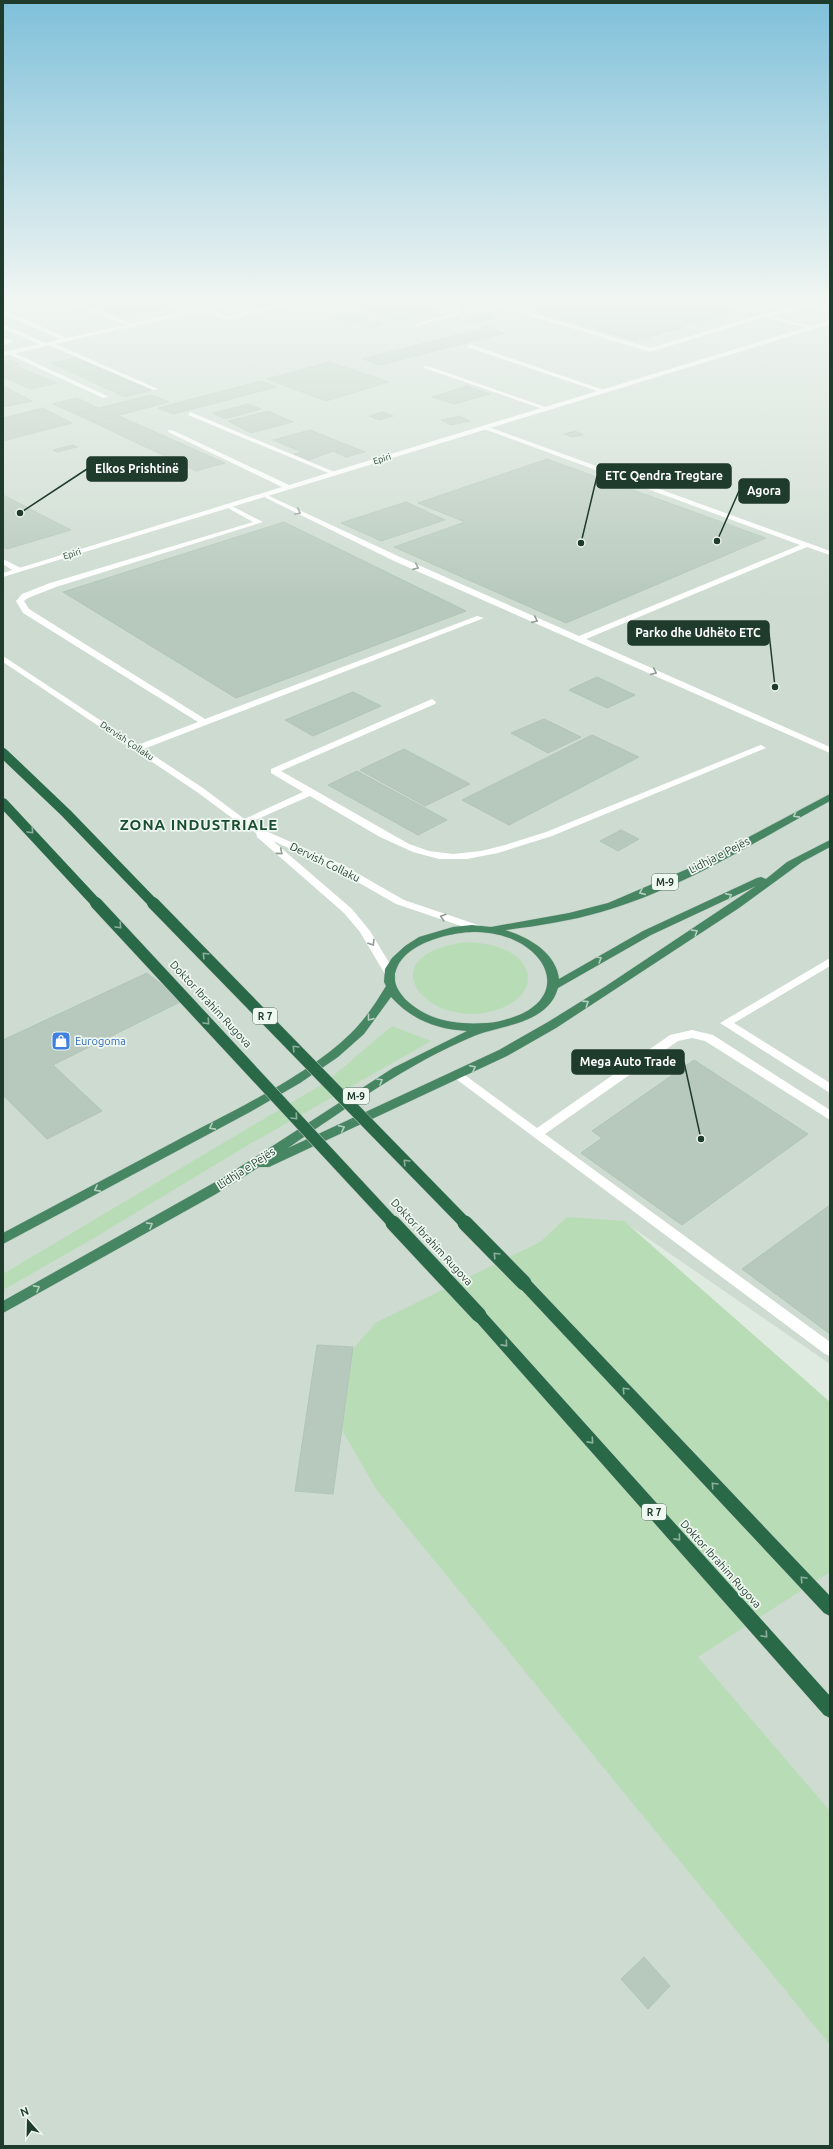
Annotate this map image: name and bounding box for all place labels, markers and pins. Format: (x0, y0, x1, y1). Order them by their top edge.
callout: Elkos Prishtinë (87, 457, 187, 481)
callout: ETC Qendra Tregtare (597, 464, 731, 488)
callout: Agora (739, 479, 789, 503)
callout: Parko dhe Udhëto ETC (628, 621, 769, 645)
shop icon: Eurogoma (50, 1030, 72, 1052)
place label: Eurogoma (75, 1035, 126, 1047)
callout: Mega Auto Trade (572, 1050, 684, 1074)

